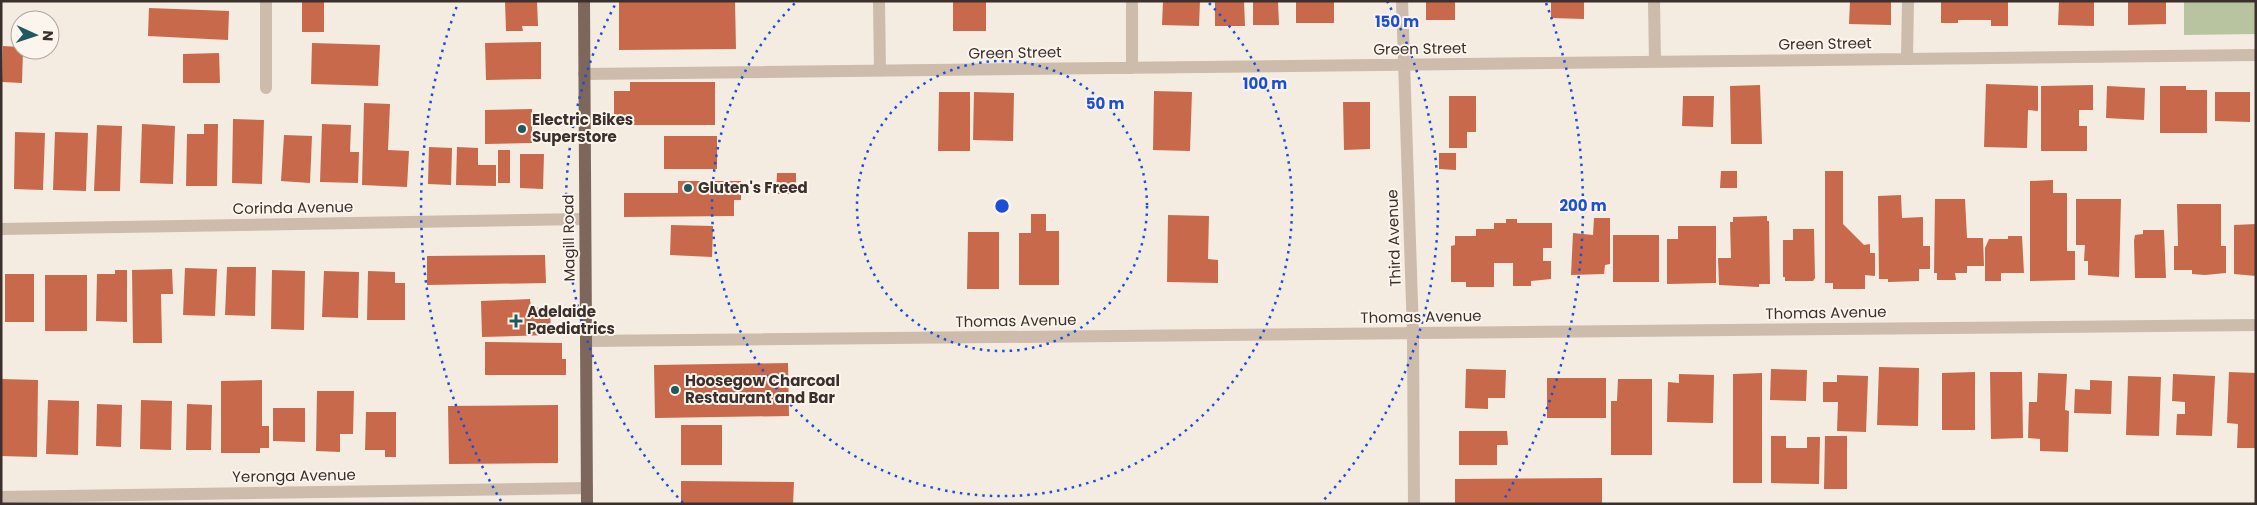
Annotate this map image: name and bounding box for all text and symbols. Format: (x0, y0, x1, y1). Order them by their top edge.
north arrow (10, 10, 60, 60)
text: 150 m (1375, 11, 1419, 32)
text: N (38, 30, 58, 41)
street label: Green Street (1778, 32, 1872, 55)
street label: Green Street (1373, 37, 1467, 60)
street label: Green Street (968, 41, 1062, 64)
text: 100 m (1243, 73, 1287, 94)
text: 50 m (1086, 93, 1124, 114)
place label: Electric Bikes Superstore (532, 109, 633, 147)
marker: Electric Bikes Superstore (516, 123, 528, 135)
place label: Gluten's Freed (698, 177, 808, 198)
marker: Gluten's Freed (682, 182, 694, 194)
street label: Third Avenue (1381, 189, 1406, 287)
street label: Magill Road (557, 194, 580, 282)
text: 200 m (1559, 195, 1607, 216)
street label: Corinda Avenue (232, 196, 354, 219)
centre of rings (993, 197, 1011, 215)
place label: Adelaide Paediatrics (527, 301, 615, 339)
street label: Thomas Avenue (1765, 301, 1887, 324)
street label: Thomas Avenue (1360, 305, 1482, 328)
street label: Thomas Avenue (955, 309, 1077, 332)
marker: Adelaide Paediatrics (509, 314, 523, 328)
place label: Hoosegow Charcoal Restaurant and Bar (685, 370, 840, 408)
marker: Hoosegow Charcoal Restaurant and Bar (669, 384, 681, 396)
street label: Yeronga Avenue (232, 464, 356, 487)

